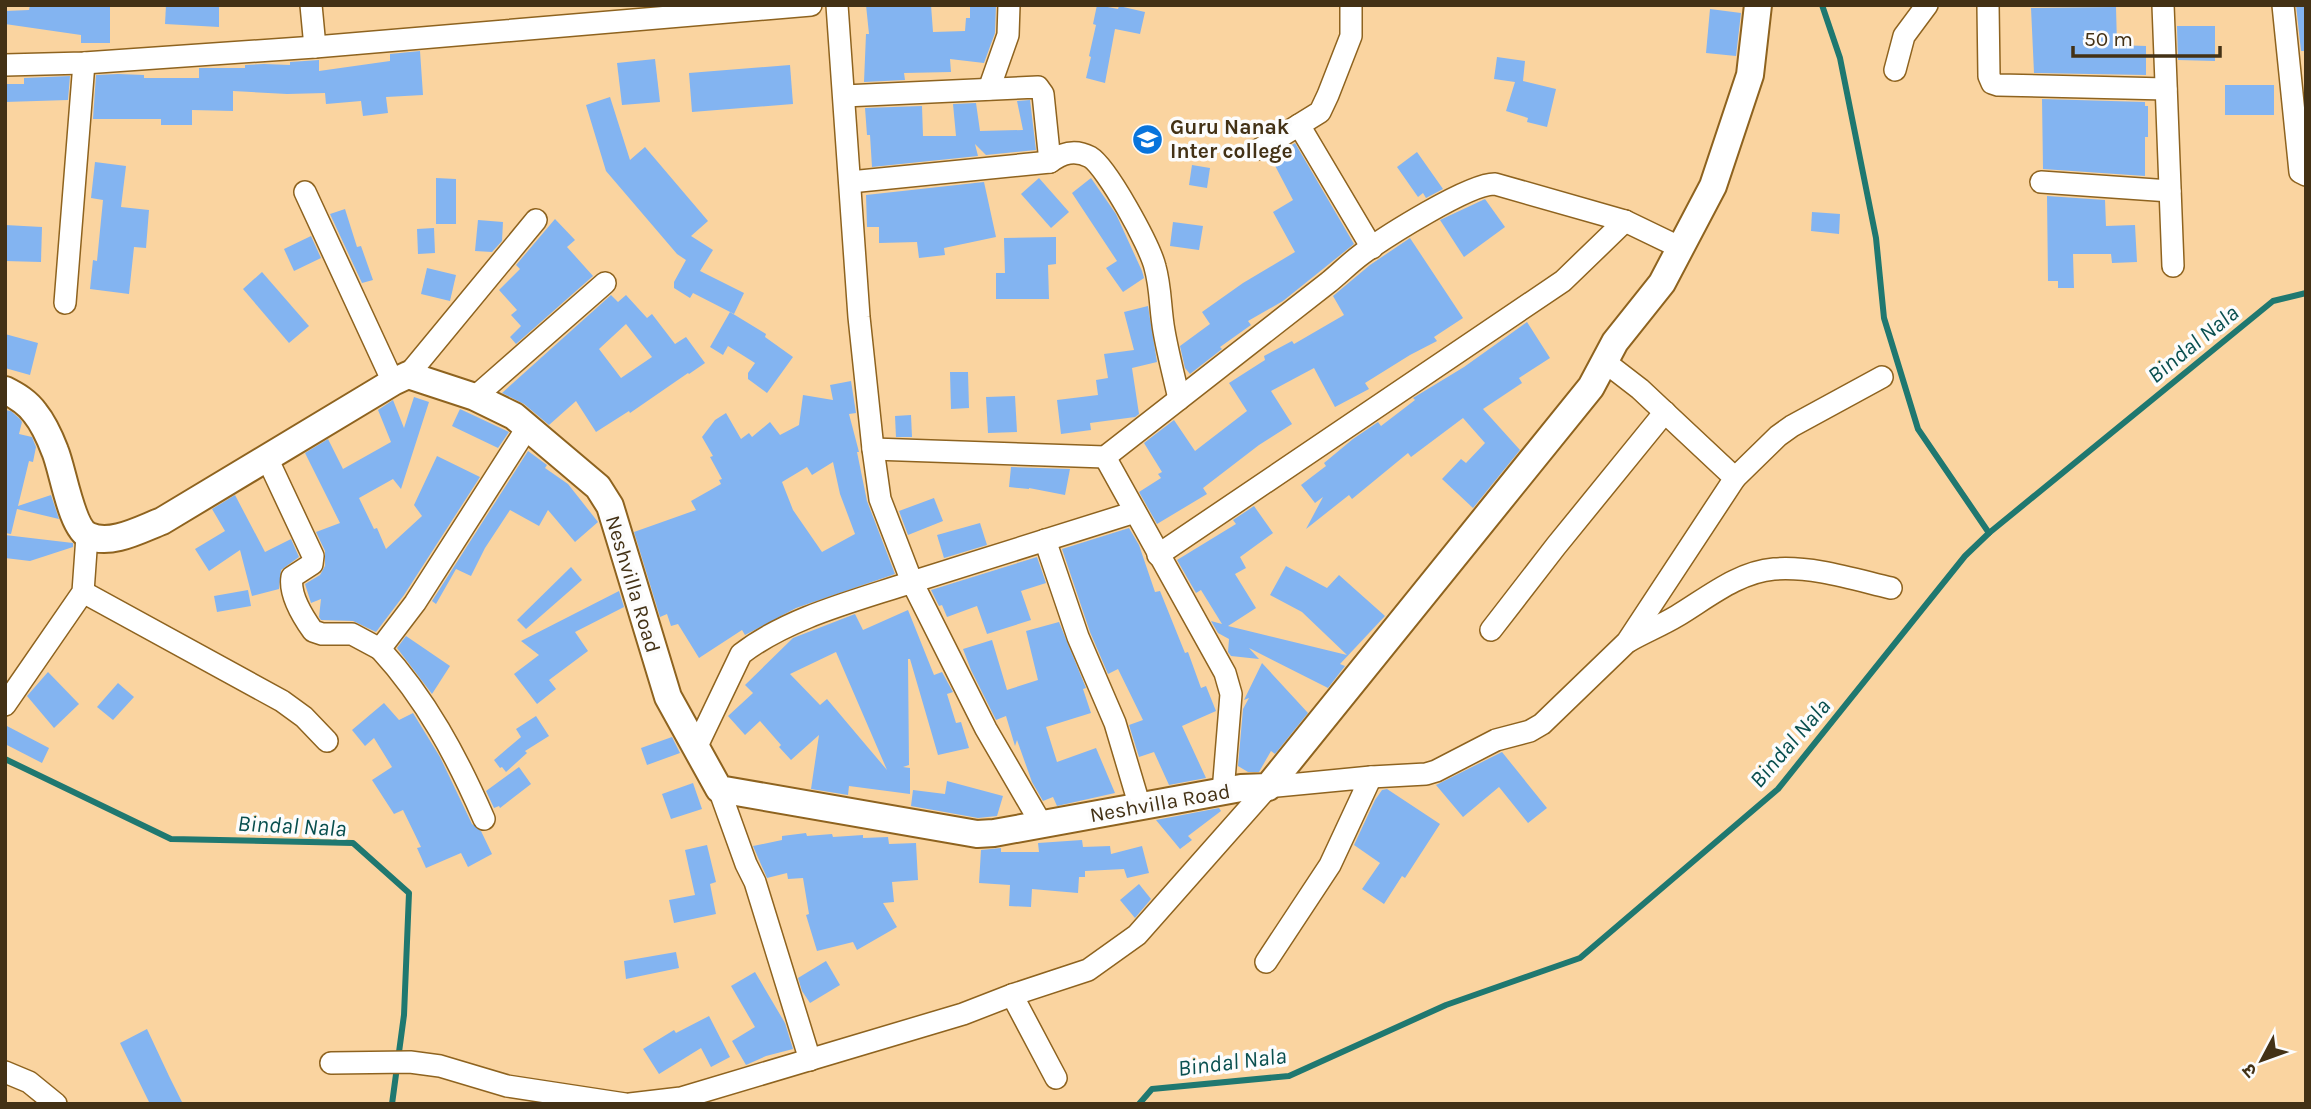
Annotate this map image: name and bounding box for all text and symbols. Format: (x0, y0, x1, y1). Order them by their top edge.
scale bar (2073, 14, 2220, 58)
text: 50 m (2084, 27, 2133, 51)
place label: Guru Nanak Inter college (1170, 115, 1293, 163)
school or university icon: Guru Nanak Inter college (1130, 122, 1164, 156)
water label: Bindal Nala (2142, 299, 2244, 389)
street label: Neshvilla Road (601, 512, 665, 656)
water label: Bindal Nala (1744, 693, 1836, 793)
street label: Neshvilla Road (1088, 779, 1232, 827)
water label: Bindal Nala (237, 810, 347, 842)
north arrow (2227, 1025, 2297, 1095)
water label: Bindal Nala (1176, 1042, 1288, 1082)
text: उ (2237, 1058, 2262, 1082)

